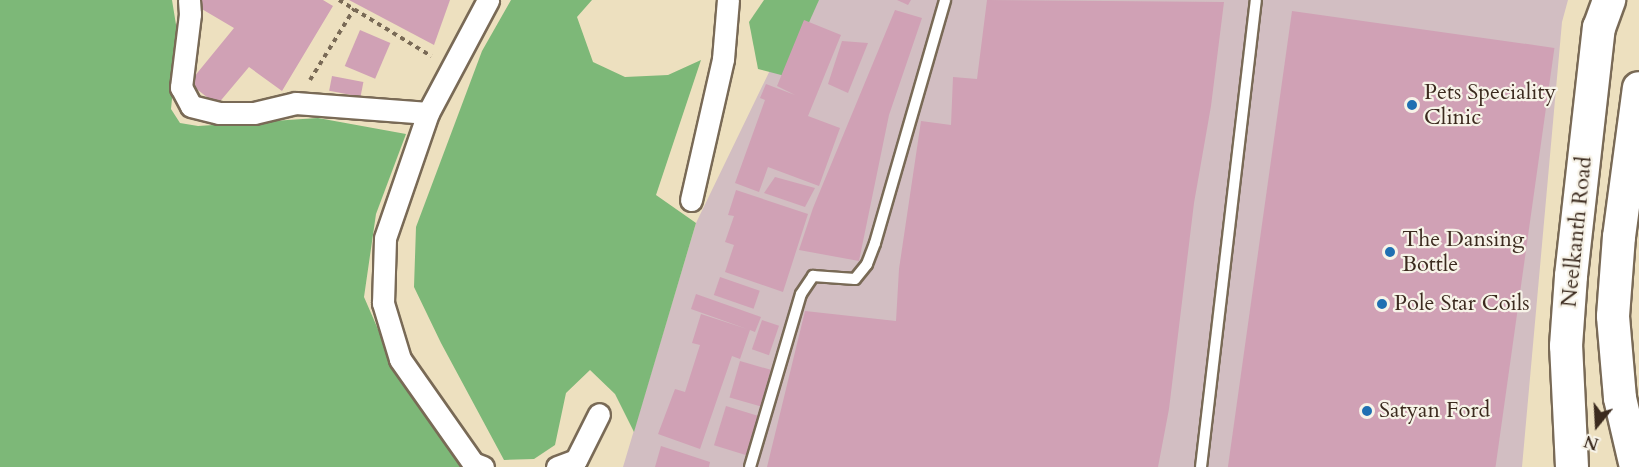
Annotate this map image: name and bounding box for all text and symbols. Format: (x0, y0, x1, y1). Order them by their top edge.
place label: Pets Speciality Clinic (1424, 79, 1556, 130)
marker: Pets Speciality Clinic (1405, 98, 1419, 112)
street label: Neelkanth Road (1556, 155, 1598, 309)
place label: The Dansing Bottle (1402, 226, 1524, 278)
marker: The Dansing Bottle (1383, 245, 1397, 259)
place label: Pole Star Coils (1394, 291, 1530, 317)
marker: Pole Star Coils (1375, 297, 1389, 311)
north arrow (1567, 395, 1627, 455)
place label: Satyan Ford (1379, 398, 1490, 424)
marker: Satyan Ford (1360, 404, 1374, 418)
text: N (1581, 430, 1601, 455)

